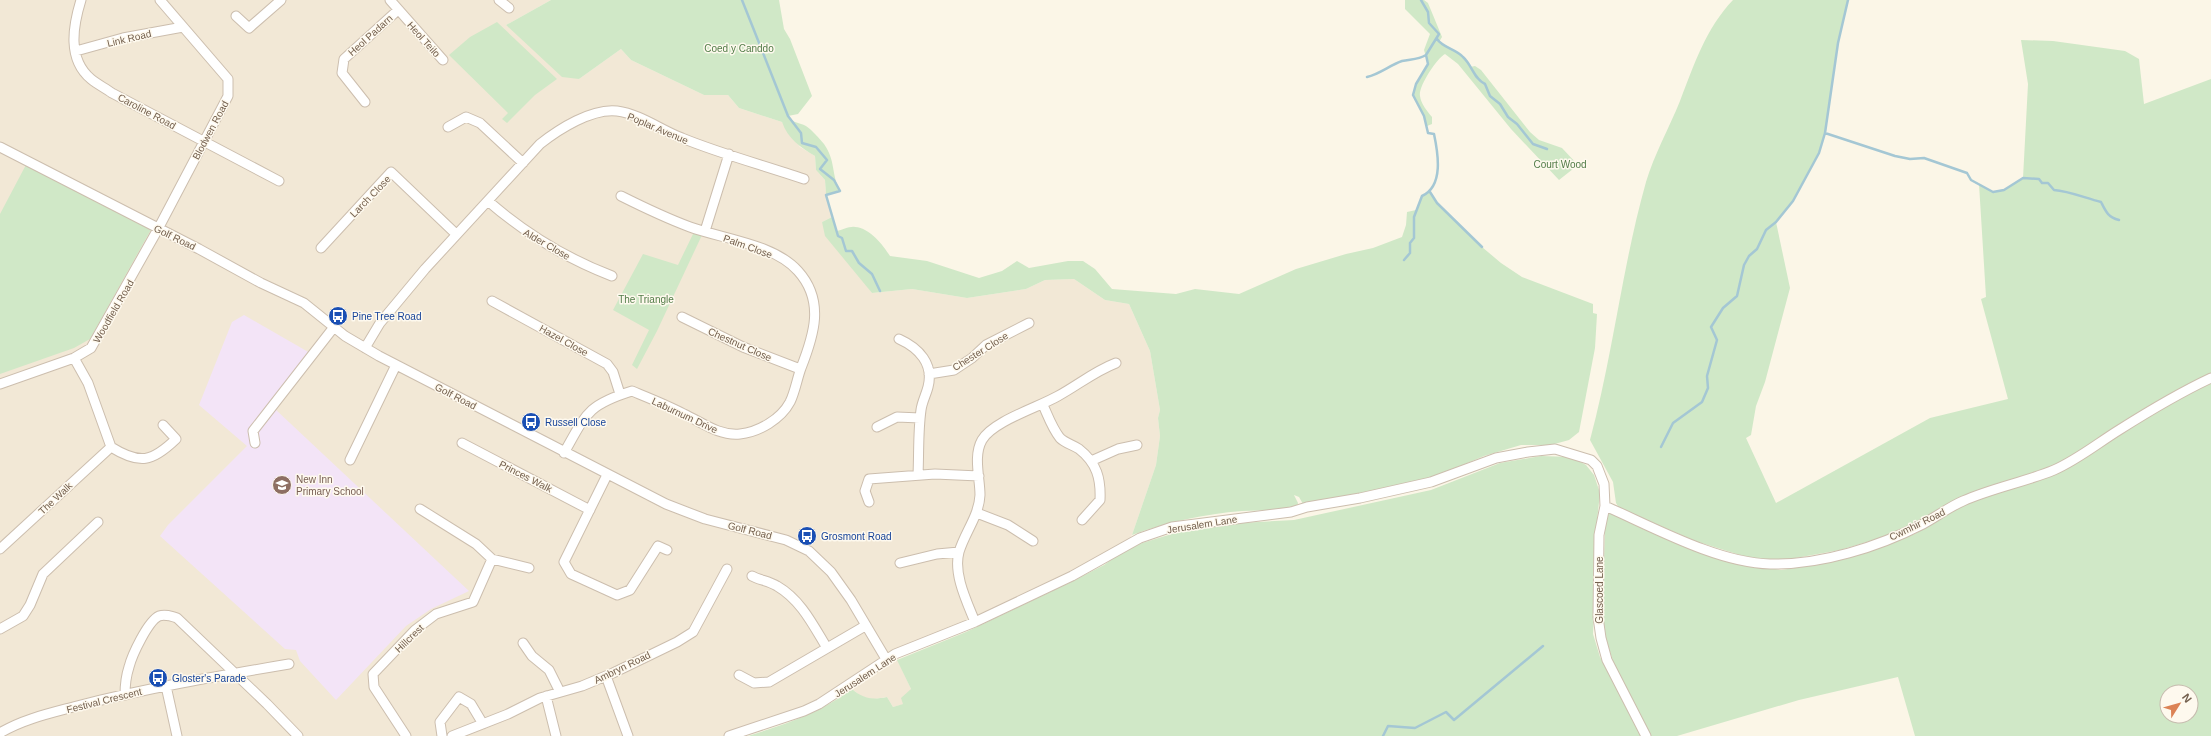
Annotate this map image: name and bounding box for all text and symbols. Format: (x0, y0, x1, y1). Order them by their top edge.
street label: Heol Padarn (346, 13, 395, 58)
street label: Heol Teilo (405, 19, 443, 60)
street label: Link Road (106, 28, 152, 49)
park label: Coed y Canddo (704, 43, 774, 54)
street label: Caroline Road (116, 92, 178, 131)
street label: Blodwen Road (190, 99, 231, 162)
street label: Poplar Avenue (626, 111, 690, 146)
park label: Court Wood (1533, 159, 1587, 170)
street label: Larch Close (348, 173, 393, 219)
street label: Golf Road (152, 223, 197, 252)
street label: Alder Close (522, 227, 572, 262)
street label: Palm Close (722, 233, 774, 261)
street label: Woodfield Road (91, 278, 136, 345)
park label: The Triangle (618, 294, 674, 305)
bus stop icon: Pine Tree Road (327, 305, 349, 327)
place label: Pine Tree Road (352, 311, 422, 322)
street label: Hazel Close (538, 323, 590, 359)
street label: Chestnut Close (706, 326, 774, 364)
street label: Chester Close (950, 330, 1010, 373)
street label: Golf Road (433, 381, 478, 412)
street label: Laburnum Drive (650, 395, 720, 436)
bus stop icon: Russell Close (520, 411, 542, 433)
place label: Russell Close (545, 417, 607, 428)
street label: Princes Walk (497, 458, 555, 495)
school or university icon: New Inn Primary School (271, 474, 293, 496)
place label: New Inn Primary School (296, 474, 364, 497)
street label: The Walk (36, 479, 75, 517)
street label: Cwmhir Road (1888, 506, 1947, 543)
street label: Jerusalem Lane (1166, 513, 1239, 535)
street label: Golf Road (727, 520, 773, 541)
bus stop icon: Grosmont Road (796, 525, 818, 547)
place label: Grosmont Road (821, 531, 892, 542)
street label: Glascoed Lane (1594, 556, 1605, 624)
street label: Hillcrest (393, 622, 426, 655)
street label: Ambryn Road (592, 649, 652, 686)
street label: Jerusalem Lane (832, 651, 898, 699)
bus stop icon: Gloster's Parade (147, 667, 169, 689)
place label: Gloster's Parade (172, 673, 247, 684)
north arrow (2159, 684, 2199, 724)
street label: Festival Crescent (65, 686, 143, 715)
text: N (2180, 691, 2194, 705)

